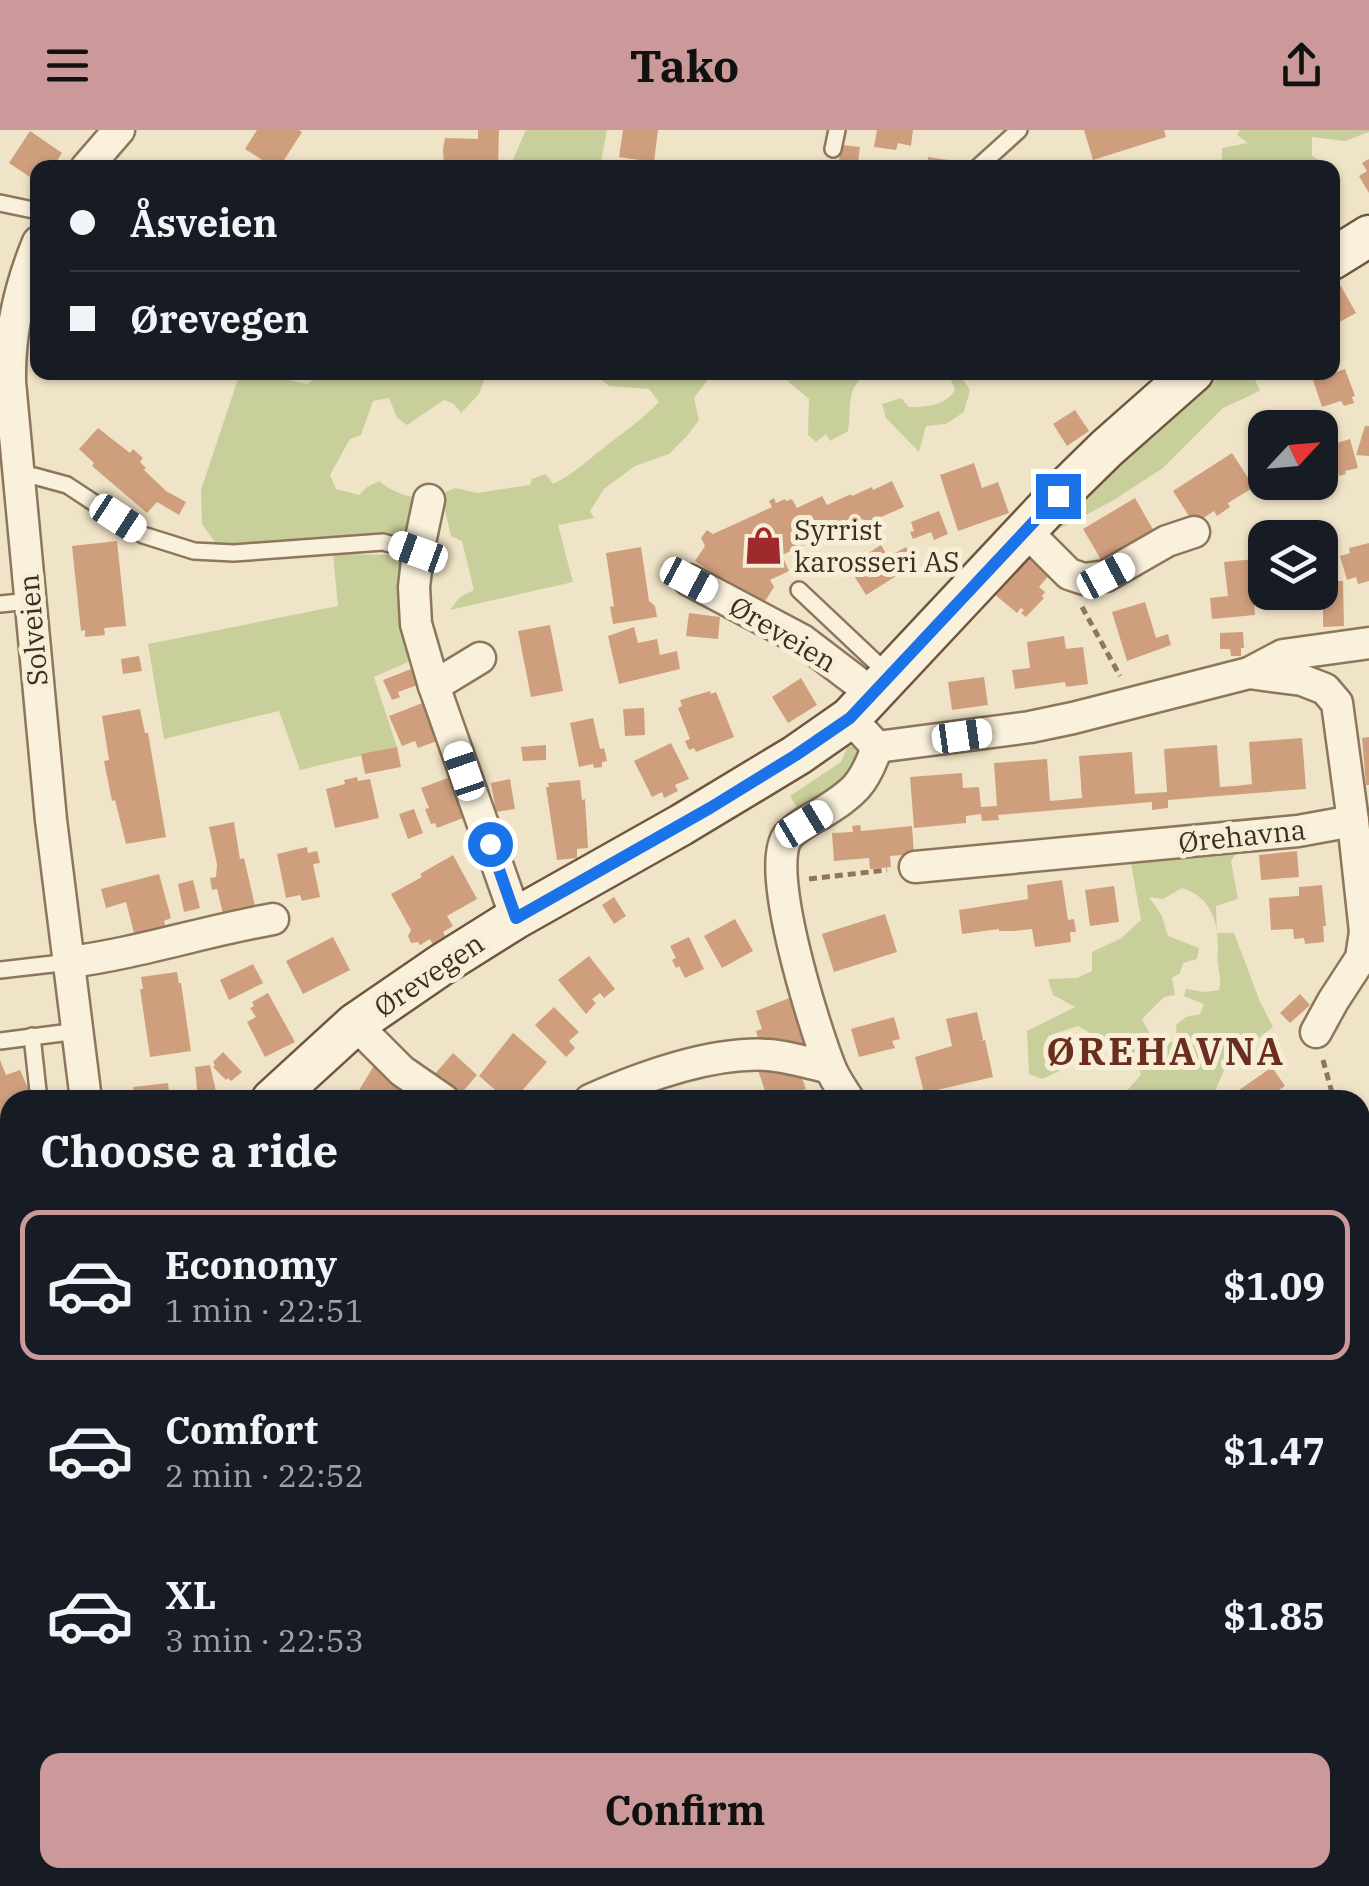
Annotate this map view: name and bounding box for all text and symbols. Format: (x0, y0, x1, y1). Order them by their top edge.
text: Tako (630, 36, 739, 94)
icon: menu (40, 38, 95, 93)
icon: share (1274, 38, 1329, 93)
text: Åsveien (130, 198, 278, 247)
text: Ørevegen (130, 294, 309, 343)
north arrow (1248, 410, 1338, 500)
map controls (1248, 410, 1338, 610)
route end (1036, 474, 1081, 519)
car (85, 489, 151, 547)
place label: Syrrist karosseri AS (794, 511, 959, 580)
button: layers (1248, 520, 1338, 610)
shop icon: Syrrist karosseri AS (743, 525, 785, 567)
car (385, 528, 451, 576)
car (1072, 549, 1140, 603)
car (655, 553, 723, 607)
street label: Solveien (9, 573, 56, 687)
street label: Øreveien (723, 587, 844, 680)
car (930, 717, 994, 755)
car (440, 738, 488, 804)
car (771, 796, 837, 852)
street label: Ørehavna (1176, 810, 1308, 861)
route start (468, 822, 513, 867)
street label: Ørevegen (367, 924, 491, 1025)
district label: ØREHAVNA (1046, 1026, 1286, 1075)
text: Choose a ride (40, 1121, 338, 1179)
icon: car (45, 1240, 135, 1330)
text: Economy (165, 1240, 337, 1289)
text: $1.09 (1223, 1261, 1325, 1310)
text: 1 min · 22:51 (165, 1289, 364, 1331)
icon: car (45, 1405, 135, 1495)
text: Comfort (165, 1405, 318, 1454)
text: $1.47 (1223, 1426, 1325, 1475)
text: 2 min · 22:52 (165, 1454, 364, 1496)
icon: car (45, 1570, 135, 1660)
text: XL (165, 1570, 216, 1619)
text: $1.85 (1223, 1591, 1325, 1640)
text: 3 min · 22:53 (165, 1619, 364, 1661)
button: Confirm (40, 1753, 1330, 1868)

